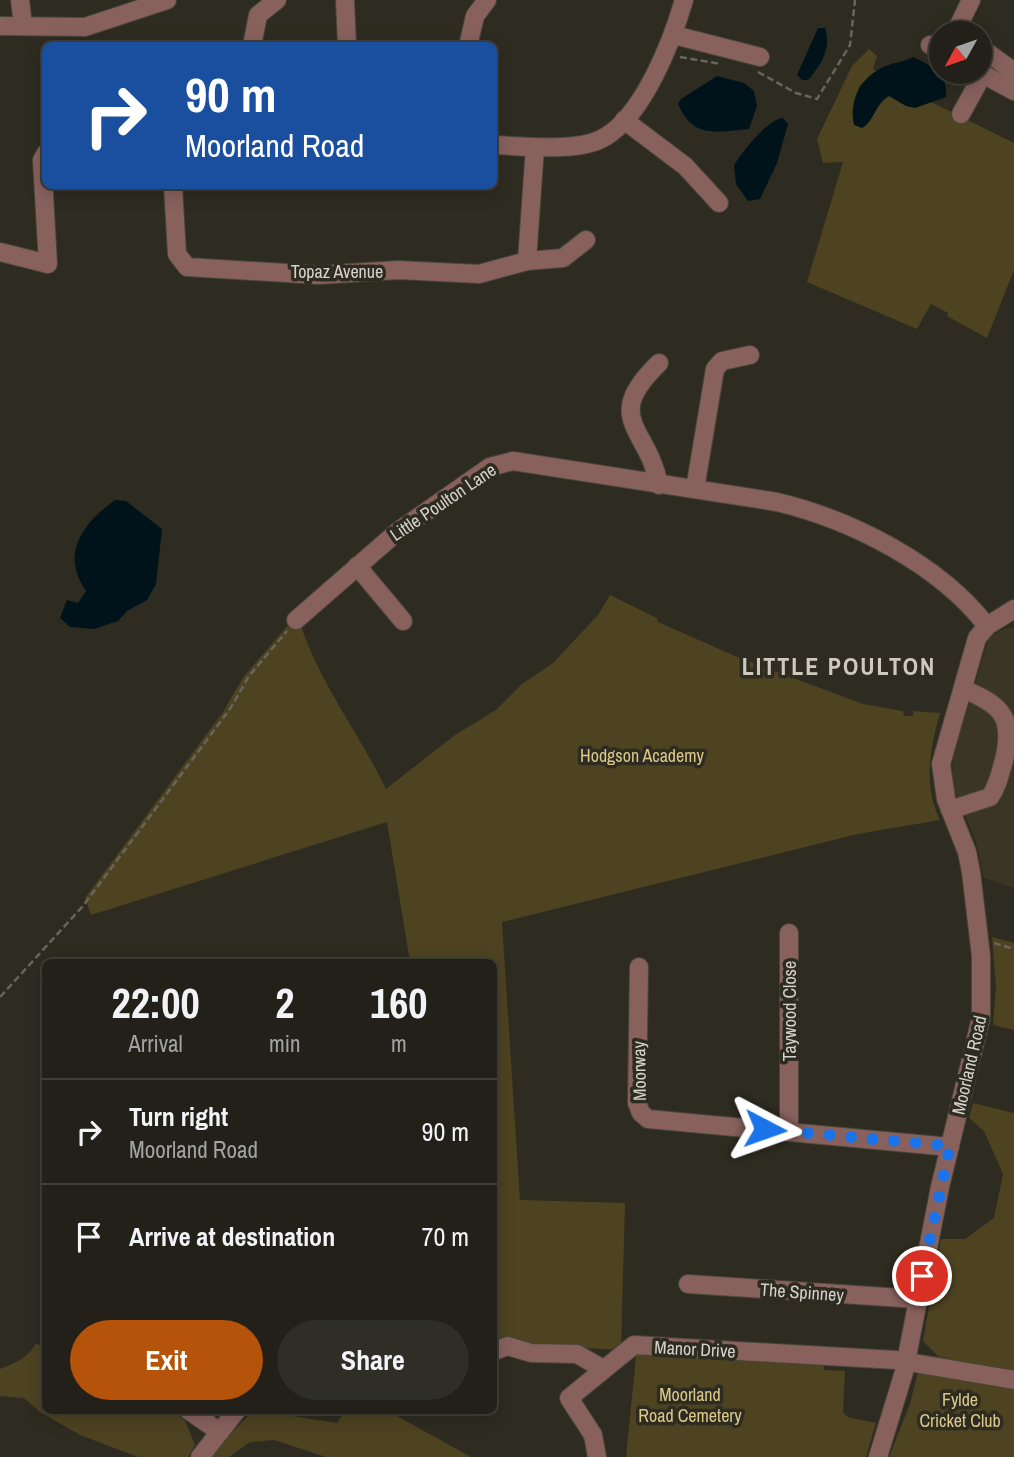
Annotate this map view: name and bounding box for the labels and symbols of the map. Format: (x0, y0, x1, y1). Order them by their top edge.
north arrow (929, 21, 992, 84)
street label: Topaz Avenue (291, 259, 383, 284)
street label: Little Poulton Lane (385, 457, 501, 547)
district label: LITTLE POULTON (742, 650, 936, 682)
park label: Hodgson Academy (580, 743, 705, 768)
street label: Taywood Close (777, 961, 802, 1061)
street label: Moorland Road (945, 1013, 993, 1117)
street label: Moorway (626, 1040, 652, 1101)
position arrow (728, 1092, 802, 1166)
pin (892, 1246, 952, 1306)
street label: The Spinney (759, 1277, 845, 1307)
street label: Manor Drive (654, 1334, 736, 1364)
park label: Moorland Road Cemetery (638, 1382, 742, 1428)
park label: Fylde Cricket Club (919, 1387, 1001, 1433)

